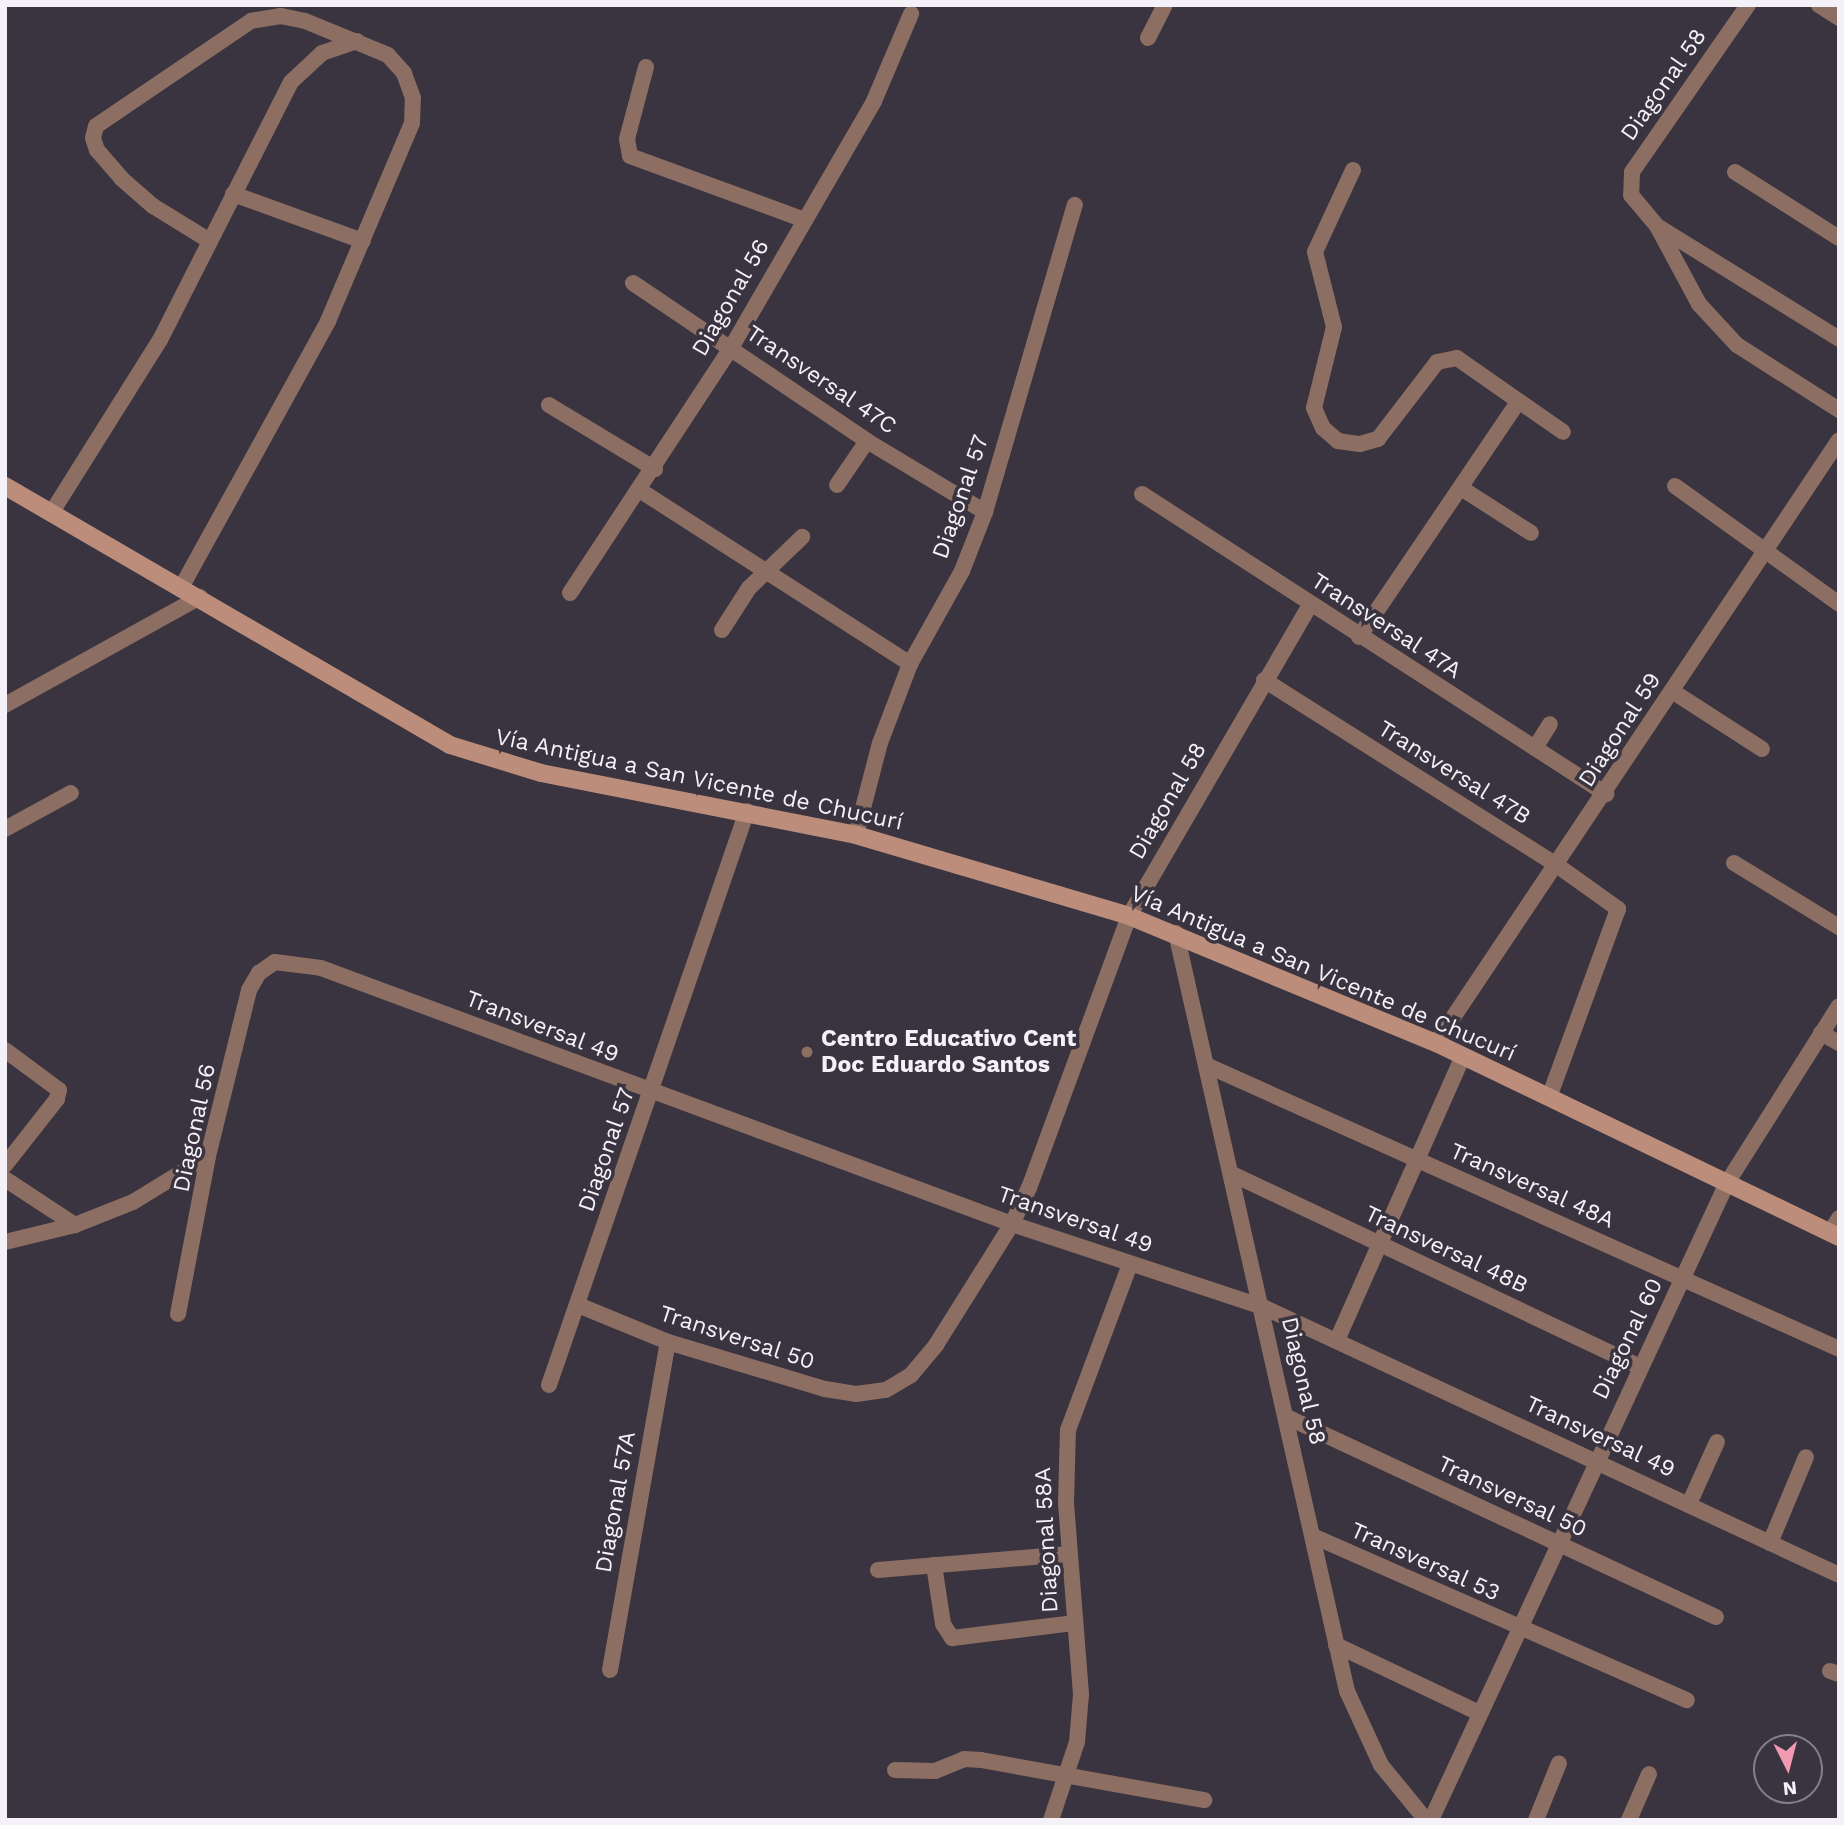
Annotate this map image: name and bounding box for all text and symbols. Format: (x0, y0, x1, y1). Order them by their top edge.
street label: Diagonal 58 (1615, 23, 1713, 147)
street label: Diagonal 56 (686, 234, 776, 362)
street label: Transversal 47C (740, 319, 902, 441)
street label: Diagonal 57 (927, 431, 995, 563)
street label: Transversal 47A (1305, 567, 1467, 685)
street label: Diagonal 59 (1573, 667, 1667, 793)
street label: Transversal 47B (1372, 715, 1536, 831)
street label: Vía Antigua a San Vicente de Chucurí (491, 723, 907, 837)
street label: Diagonal 58 (1123, 737, 1213, 865)
street label: Vía Antigua a San Vicente de Chucurí (1125, 879, 1521, 1069)
street label: Transversal 49 (461, 985, 623, 1069)
place label: Centro Educativo Cent Doc Eduardo Santos (821, 1025, 1076, 1079)
marker: Centro Educativo Cent Doc Eduardo Santos (799, 1044, 815, 1060)
street label: Diagonal 56 (168, 1061, 222, 1195)
street label: Diagonal 57 (573, 1084, 641, 1216)
street label: Transversal 48A (1445, 1137, 1619, 1235)
street label: Transversal 49 (994, 1180, 1156, 1260)
street label: Transversal 48B (1360, 1200, 1532, 1300)
street label: Diagonal 60 (1587, 1274, 1669, 1404)
street label: Transversal 50 (656, 1300, 818, 1376)
street label: Diagonal 58 (1275, 1314, 1331, 1448)
street label: Transversal 49 (1520, 1390, 1680, 1484)
street label: Diagonal 57A (590, 1429, 642, 1575)
street label: Transversal 50 (1433, 1450, 1591, 1544)
street label: Diagonal 58A (1029, 1466, 1065, 1614)
street label: Transversal 53 (1346, 1517, 1504, 1607)
north arrow (1753, 1734, 1823, 1804)
text: N (1782, 1776, 1798, 1801)

